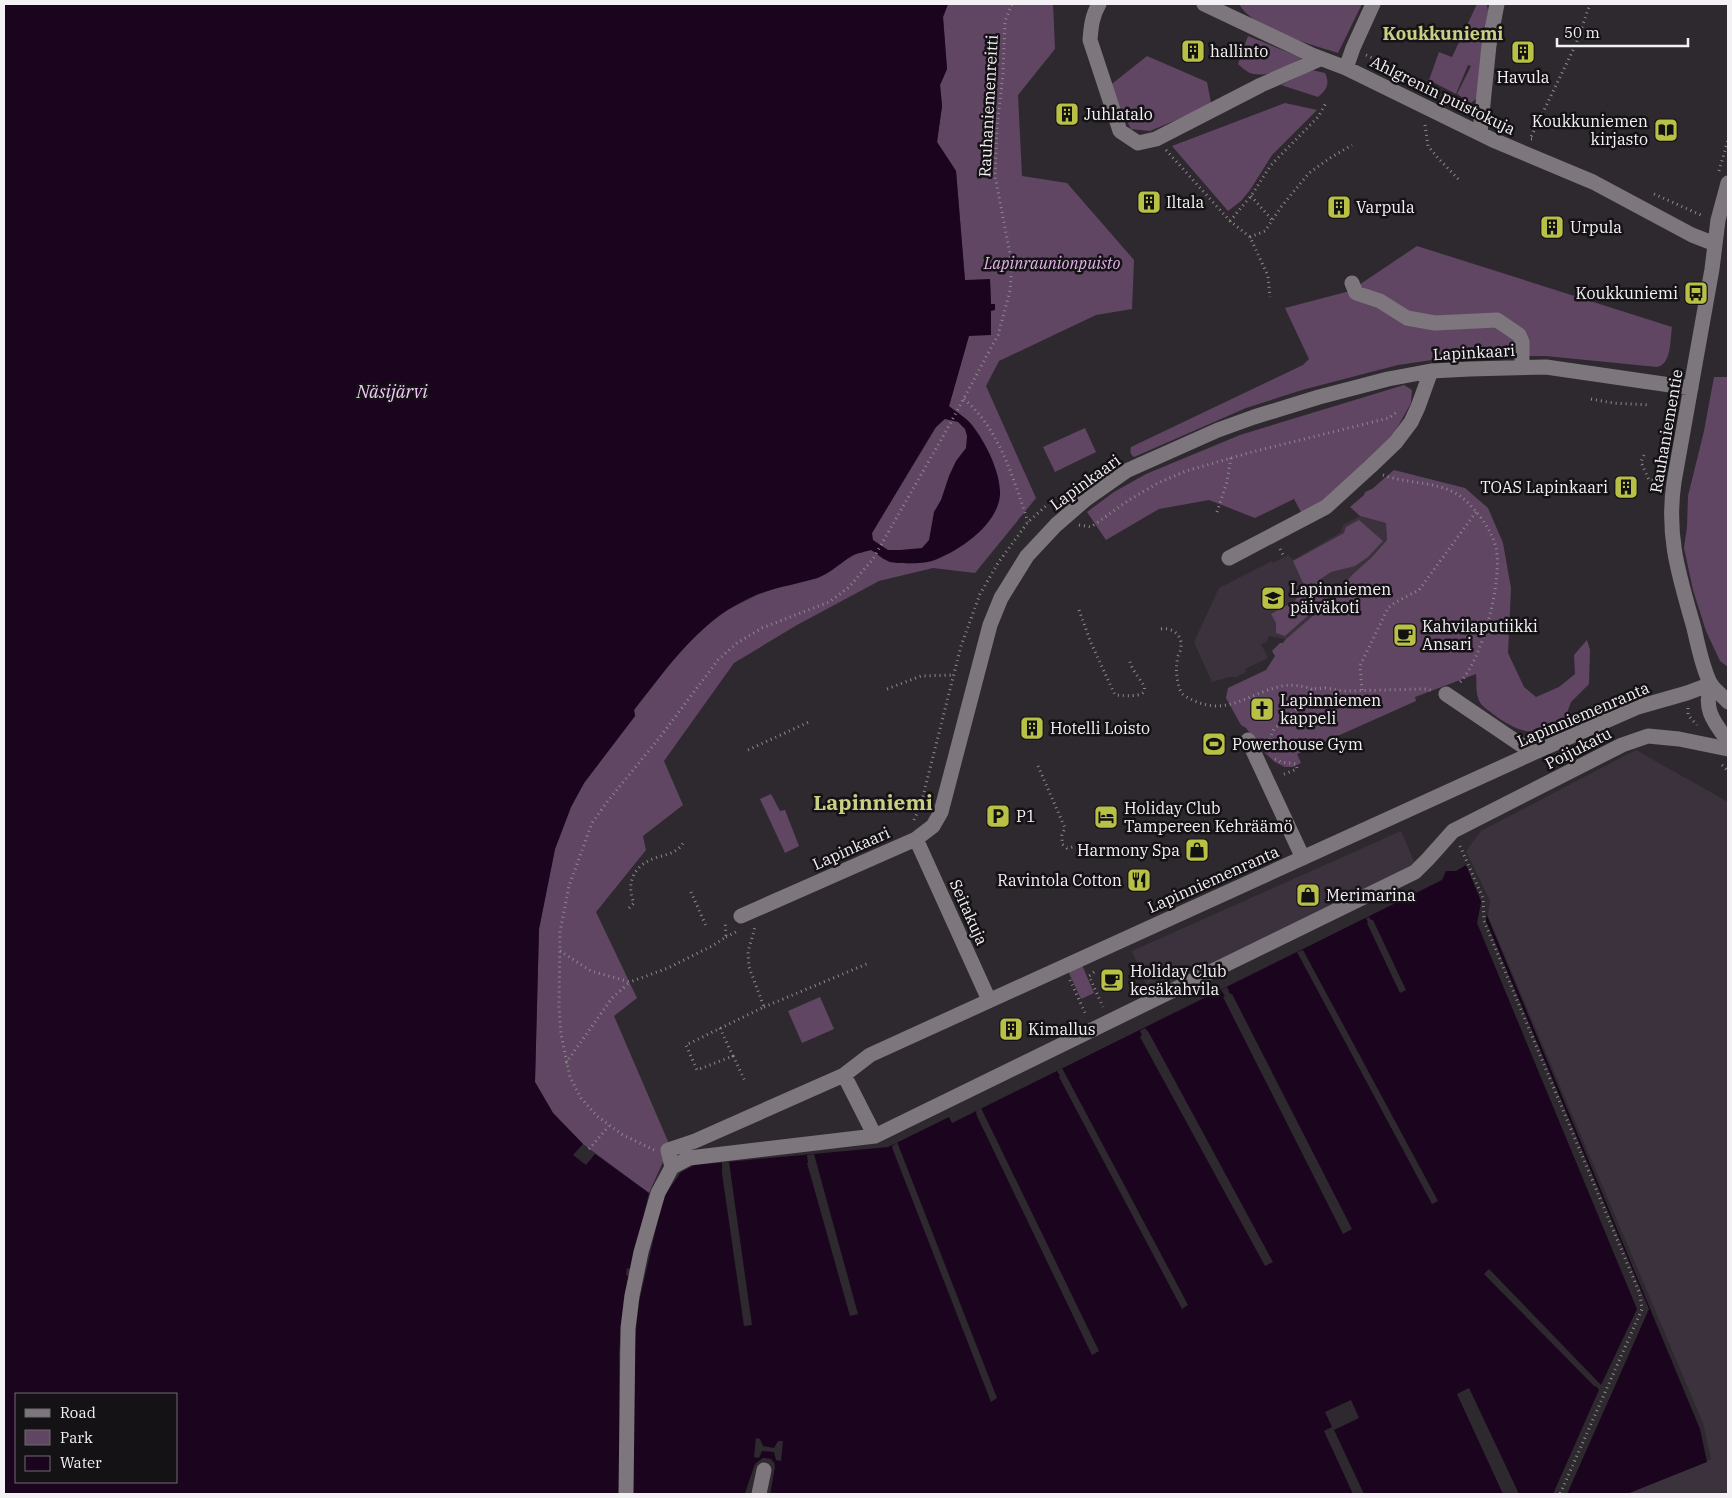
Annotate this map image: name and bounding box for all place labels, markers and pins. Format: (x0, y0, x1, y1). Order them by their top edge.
building icon: hallinto (1180, 38, 1206, 64)
building icon: Havula (1510, 39, 1536, 65)
place label: hallinto (1210, 41, 1268, 61)
place label: Havula (1496, 67, 1550, 87)
building icon: Juhlatalo (1054, 101, 1080, 127)
place label: Juhlatalo (1084, 104, 1153, 124)
place label: Koukkuniemen kirjasto (1532, 111, 1648, 149)
library icon: Koukkuniemen kirjasto (1653, 117, 1679, 143)
building icon: Iltala (1136, 189, 1162, 215)
place label: Iltala (1166, 192, 1205, 212)
building icon: Varpula (1326, 194, 1352, 220)
place label: Varpula (1356, 197, 1415, 217)
building icon: Urpula (1539, 214, 1565, 240)
place label: Urpula (1570, 217, 1622, 237)
bus stop icon: Koukkuniemi (1683, 280, 1709, 306)
place label: Koukkuniemi (1576, 283, 1678, 303)
building icon: TOAS Lapinkaari (1613, 474, 1639, 500)
place label: TOAS Lapinkaari (1480, 477, 1608, 497)
place label: Lapinniemen päiväkoti (1290, 579, 1391, 617)
school or university icon: Lapinniemen päiväkoti (1260, 585, 1286, 611)
place label: Kahvilaputiikki Ansari (1422, 616, 1538, 654)
cafe icon: Kahvilaputiikki Ansari (1392, 622, 1418, 648)
place label: Lapinniemen kappeli (1280, 690, 1381, 728)
church icon: Lapinniemen kappeli (1249, 696, 1275, 722)
building icon: Hotelli Loisto (1019, 715, 1045, 741)
place label: Hotelli Loisto (1050, 718, 1150, 738)
sports icon: Powerhouse Gym (1201, 731, 1227, 757)
place label: Powerhouse Gym (1232, 734, 1363, 754)
place label: Holiday Club Tampereen Kehräämö (1124, 798, 1293, 836)
parking icon: P1 (985, 803, 1011, 829)
hotel icon: Holiday Club Tampereen Kehräämö (1093, 804, 1119, 830)
place label: P1 (1016, 806, 1036, 826)
shop icon: Harmony Spa (1184, 837, 1210, 863)
place label: Harmony Spa (1077, 840, 1180, 860)
restaurant icon: Ravintola Cotton (1126, 867, 1152, 893)
place label: Ravintola Cotton (997, 870, 1122, 890)
shop icon: Merimarina (1295, 882, 1321, 908)
place label: Merimarina (1326, 885, 1416, 905)
place label: Holiday Club kesäkahvila (1130, 961, 1227, 999)
cafe icon: Holiday Club kesäkahvila (1099, 967, 1125, 993)
building icon: Kimallus (998, 1016, 1024, 1042)
place label: Kimallus (1028, 1019, 1096, 1039)

